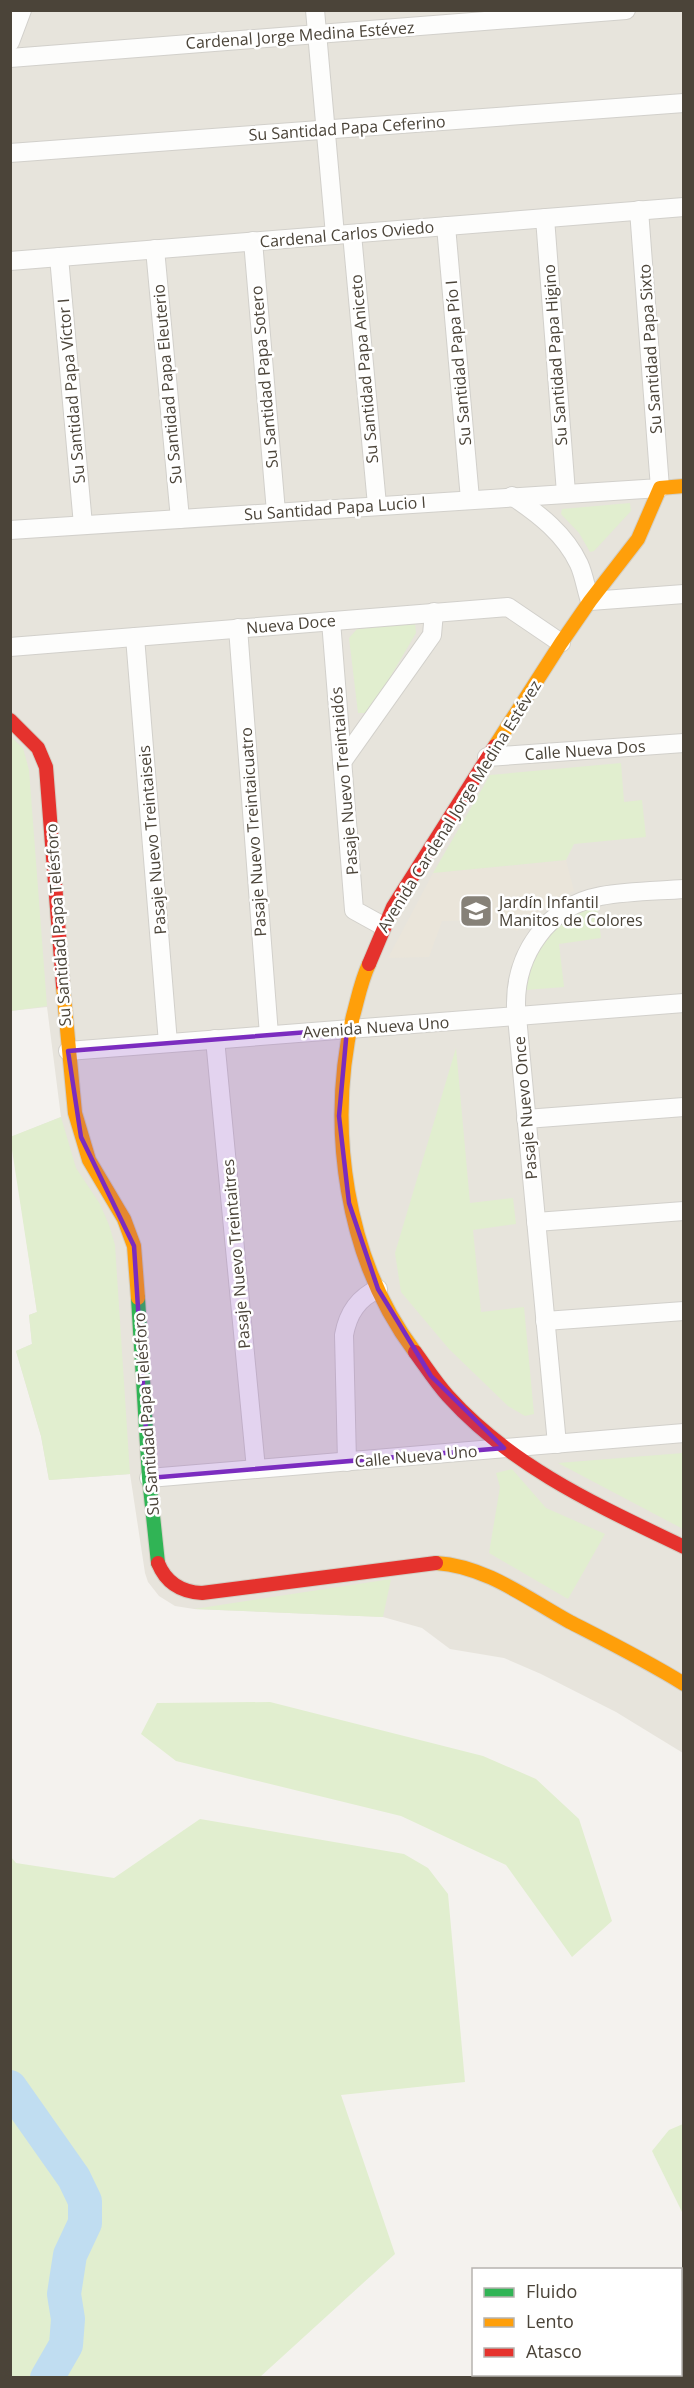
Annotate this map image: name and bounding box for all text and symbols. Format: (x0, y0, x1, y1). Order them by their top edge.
street label: Cardenal Jorge Medina Estévez (185, 16, 415, 54)
street label: Su Santidad Papa Ceferino (248, 110, 446, 146)
street label: Cardenal Carlos Oviedo (259, 215, 435, 253)
street label: Su Santidad Papa Higino (538, 263, 572, 447)
street label: Su Santidad Papa Sixto (633, 263, 667, 435)
street label: Su Santidad Papa Aniceto (345, 273, 383, 465)
street label: Su Santidad Papa Pío I (440, 279, 476, 447)
street label: Su Santidad Papa Eleuterio (147, 283, 187, 485)
street label: Su Santidad Papa Sotero (245, 285, 283, 469)
street label: Su Santidad Papa Víctor I (52, 298, 90, 484)
street label: Su Santidad Papa Lucio I (243, 491, 427, 525)
street label: Nueva Doce (245, 609, 337, 639)
street label: Avenida Cardenal Jorge Medina Estévez (372, 676, 546, 936)
street label: Pasaje Nuevo Treintaidós (325, 686, 363, 876)
street label: Pasaje Nuevo Treintaicuatro (235, 727, 271, 937)
street label: Calle Nueva Dos (524, 735, 646, 765)
street label: Pasaje Nuevo Treintaiseis (133, 744, 171, 936)
street label: Su Santidad Papa Telésforo (40, 823, 76, 1027)
place label: Jardín Infantil Manitos de Colores (497, 891, 643, 931)
school or university icon: Jardín Infantil Manitos de Colores (458, 893, 494, 929)
street label: Avenida Nueva Uno (302, 1011, 450, 1043)
street label: Pasaje Nuevo Once (508, 1035, 542, 1181)
street label: Pasaje Nuevo Treintaitres (217, 1158, 255, 1350)
street label: Su Santidad Papa Telésforo (128, 1312, 164, 1516)
street label: Calle Nueva Uno (354, 1440, 478, 1472)
legend (472, 2268, 682, 2376)
text: Fluido (526, 2279, 577, 2303)
text: Lento (526, 2309, 574, 2333)
text: Atasco (526, 2339, 582, 2363)

